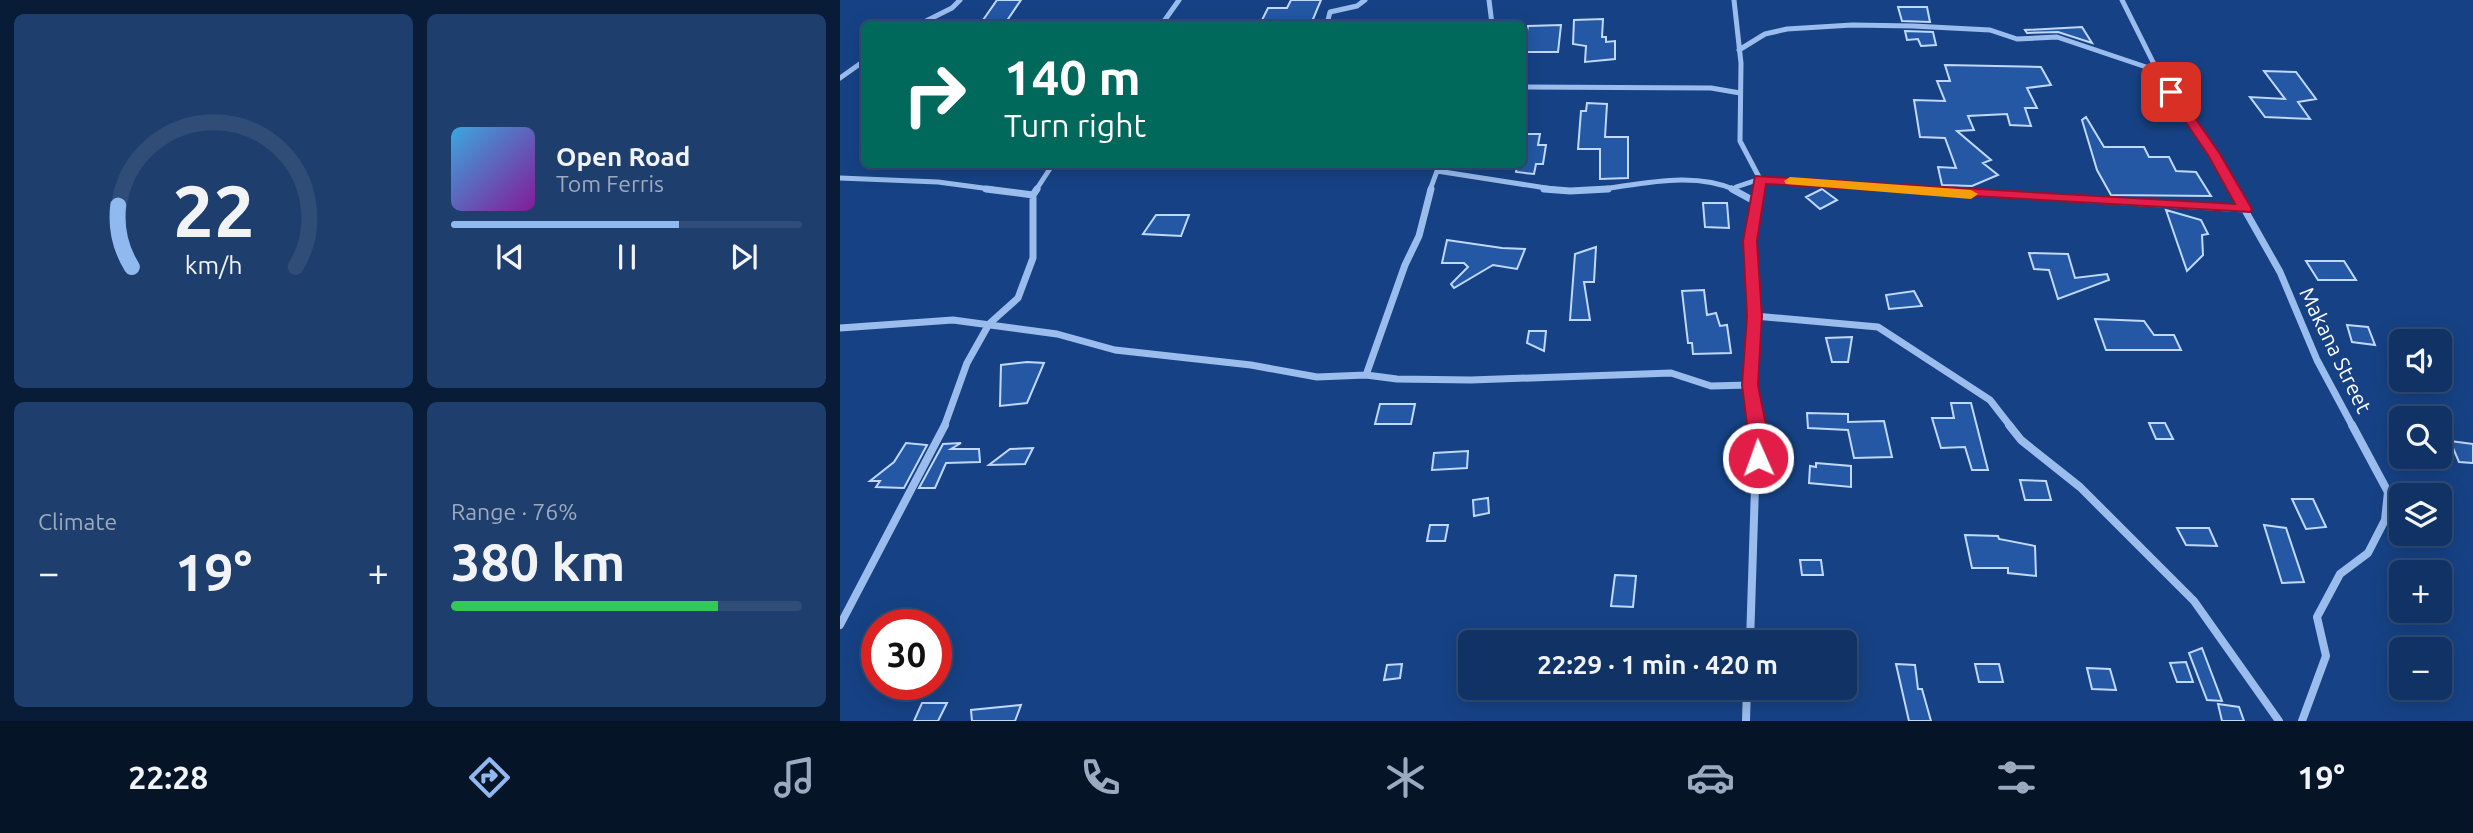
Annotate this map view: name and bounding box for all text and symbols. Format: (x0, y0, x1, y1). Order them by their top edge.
icon: right (889, 49, 980, 140)
text: 140 m (1004, 49, 1141, 104)
pin (2141, 62, 2201, 122)
icon: arrive (2152, 73, 2190, 111)
text: Turn right (1004, 107, 1146, 143)
text: Open Road (556, 142, 690, 171)
text: 22 (172, 170, 255, 252)
text: Tom Ferris (556, 171, 664, 196)
icon: previous (491, 238, 529, 276)
icon: pause (608, 238, 646, 276)
icon: next (725, 238, 763, 276)
text: km/h (185, 251, 242, 279)
street label: Makana Street (2295, 283, 2377, 417)
map controls (2389, 329, 2452, 700)
button: sound (2389, 329, 2452, 392)
button: search (2389, 406, 2452, 469)
position arrow (1721, 421, 1795, 495)
button: layers (2389, 483, 2452, 546)
text: Range · 76% (451, 499, 578, 524)
text: Climate (38, 509, 117, 534)
text: 380 km (451, 533, 625, 591)
text: 19° (175, 543, 252, 601)
text: − (38, 551, 59, 593)
text: + (368, 551, 389, 593)
button: + (2389, 560, 2452, 623)
speed limit sign: 30 (861, 609, 952, 700)
button: − (2389, 637, 2452, 700)
text: 22:29 · 1 min · 420 m (1537, 650, 1778, 679)
icon: directions (465, 753, 514, 802)
icon: music (770, 753, 819, 802)
icon: phone (1076, 753, 1125, 802)
icon: climate (1381, 753, 1430, 802)
icon: car (1686, 753, 1735, 802)
icon: filters (1992, 753, 2041, 802)
text: 22:28 (128, 759, 208, 795)
text: 19° (2297, 759, 2345, 795)

